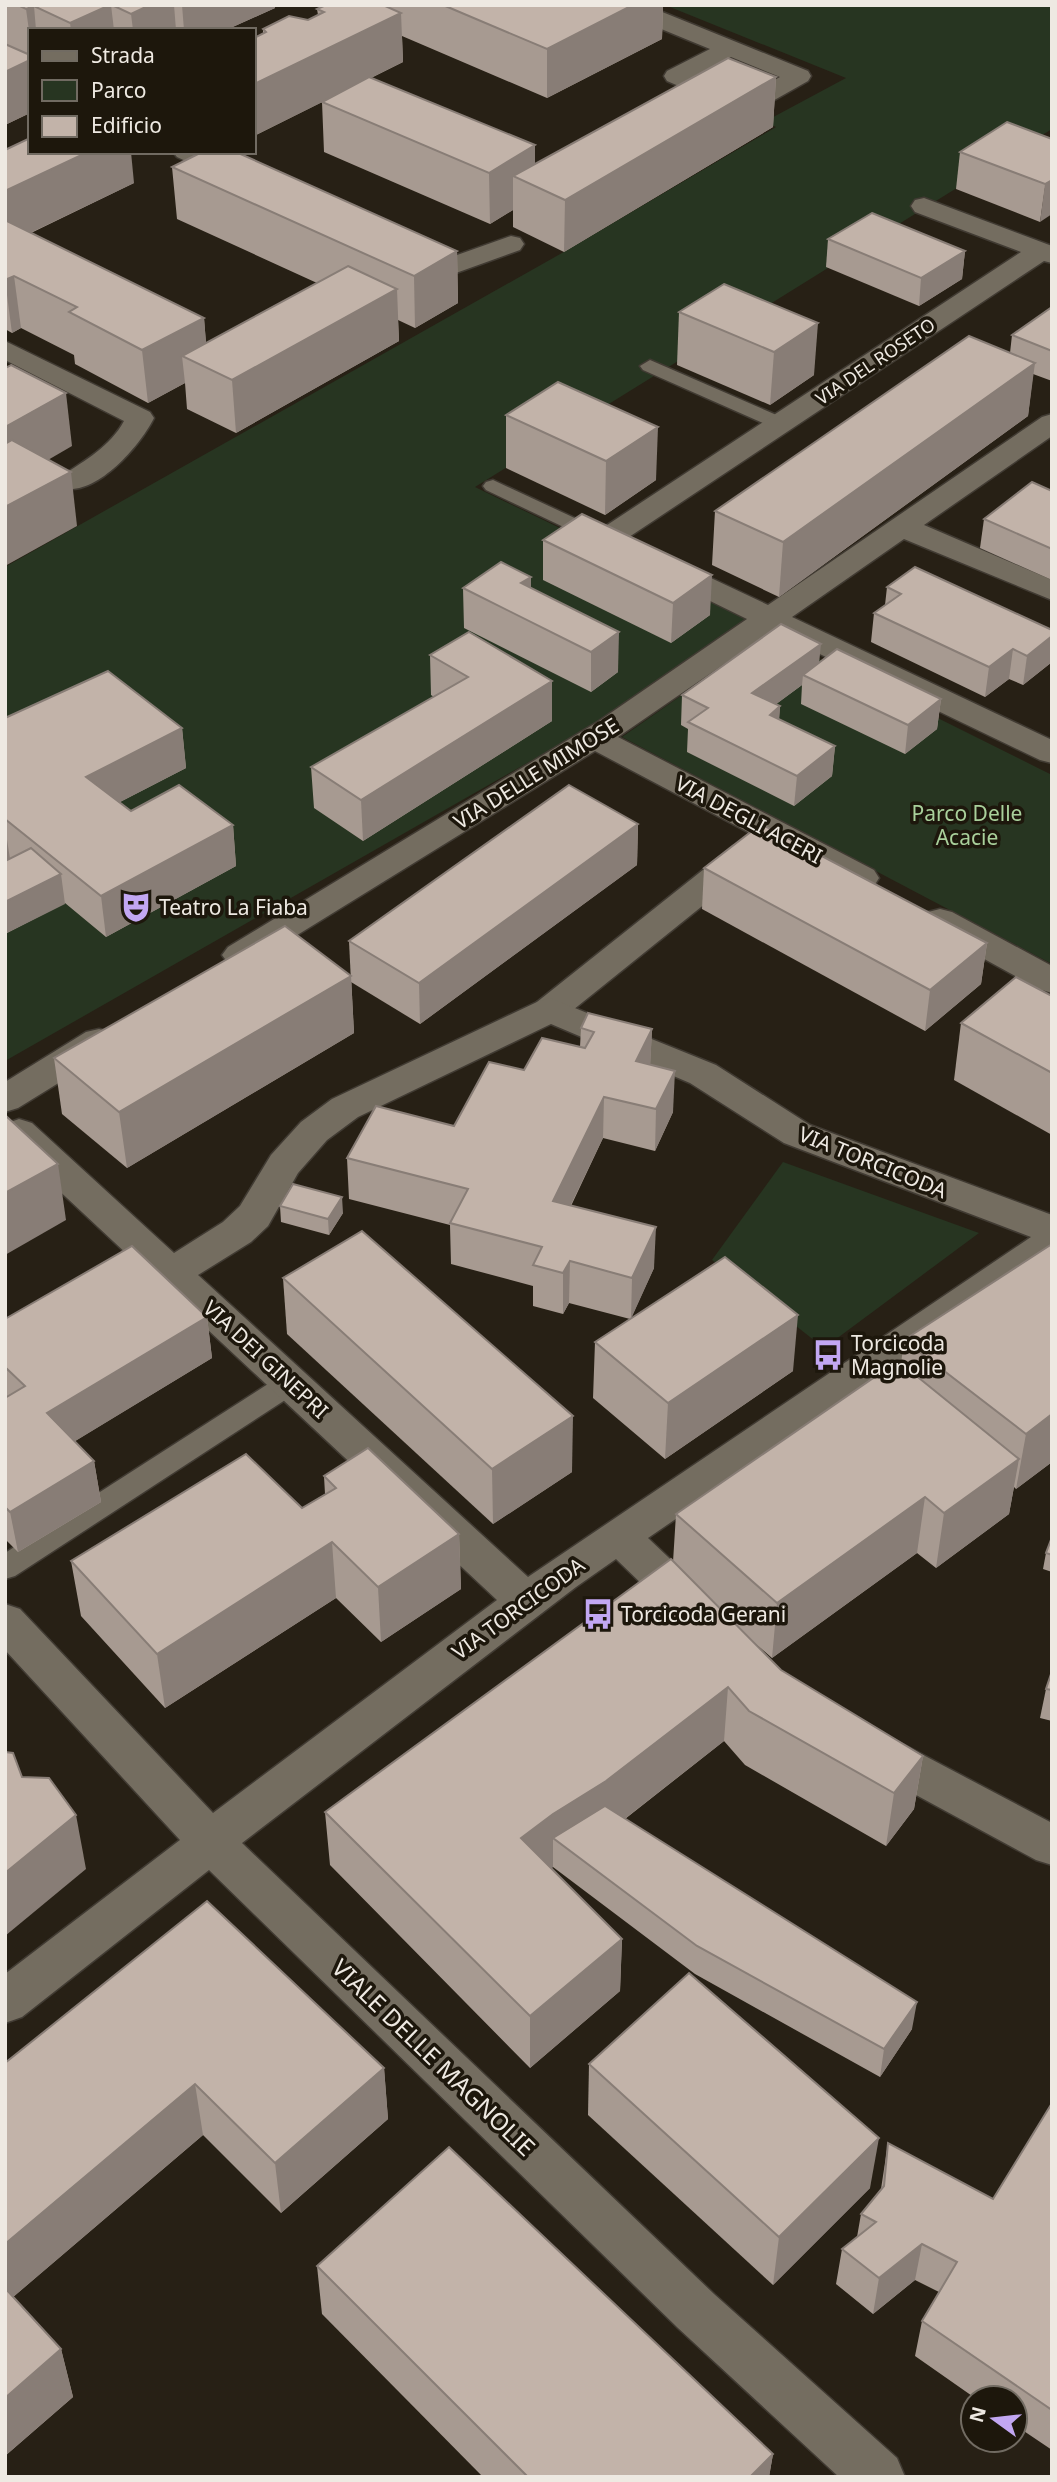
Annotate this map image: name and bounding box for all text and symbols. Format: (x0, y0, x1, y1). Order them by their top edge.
legend (28, 28, 256, 154)
text: Strada (91, 41, 155, 69)
text: Parco (91, 76, 147, 104)
text: Edificio (91, 111, 162, 139)
street label: VIA DEL ROSETO (811, 312, 939, 410)
street label: VIA DELLE MIMOSE (448, 711, 624, 835)
street label: VIA DEGLI ACERI (671, 768, 827, 870)
park label: Parco Delle Acacie (912, 799, 1022, 851)
theatre icon: Teatro La Fiaba (119, 890, 153, 924)
place label: Teatro La Fiaba (159, 893, 308, 921)
street label: VIA TORCICODA (795, 1120, 952, 1205)
street label: VIA DEI GINEPRI (198, 1294, 334, 1424)
place label: Torcicoda Magnolie (851, 1329, 945, 1381)
bus stop icon: Torcicoda Magnolie (811, 1338, 845, 1372)
street label: VIA TORCICODA (446, 1550, 590, 1666)
bus stop icon: Torcicoda Gerani (581, 1597, 615, 1631)
place label: Torcicoda Gerani (621, 1600, 786, 1628)
street label: VIALE DELLE MAGNOLIE (325, 1951, 543, 2163)
north arrow (959, 2384, 1029, 2454)
text: N (963, 2404, 992, 2425)

